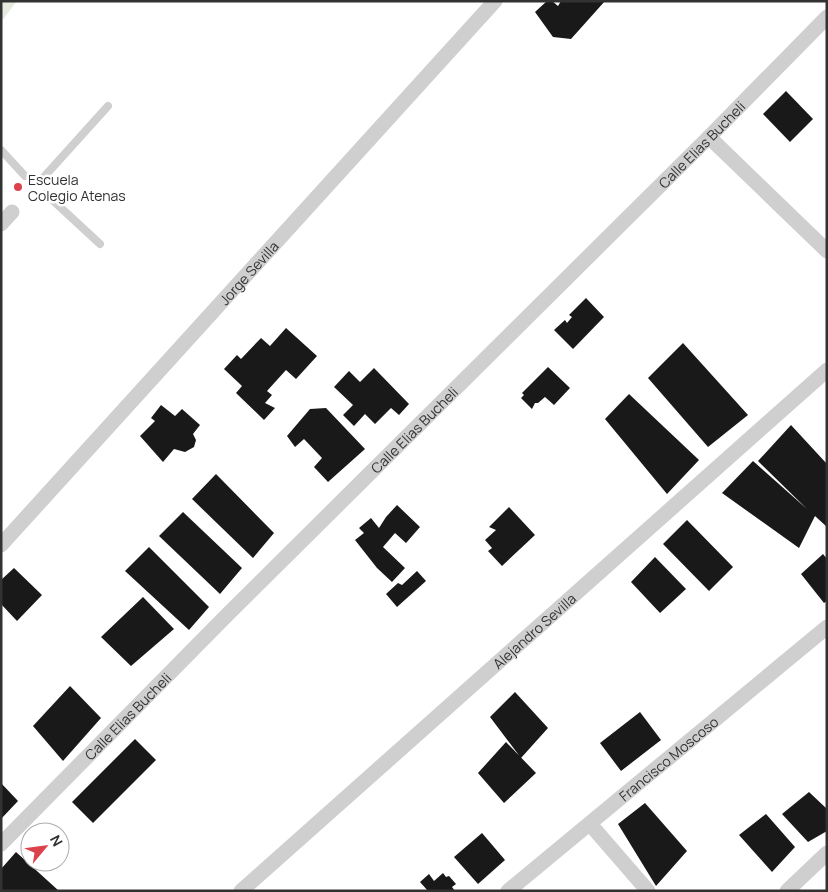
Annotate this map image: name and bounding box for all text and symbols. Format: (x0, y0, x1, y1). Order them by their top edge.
street label: Calle Elias Bucheli (654, 97, 749, 192)
place label: Escuela Colegio Atenas (28, 170, 126, 205)
marker: Escuela Colegio Atenas (12, 181, 24, 193)
street label: Jorge Sevilla (214, 237, 282, 309)
street label: Calle Elias Bucheli (366, 382, 462, 477)
street label: Alejandro Sevilla (488, 588, 580, 673)
street label: Calle Elias Bucheli (80, 668, 175, 764)
street label: Francisco Moscoso (615, 712, 722, 805)
north arrow (20, 822, 70, 872)
text: N (46, 831, 68, 849)

